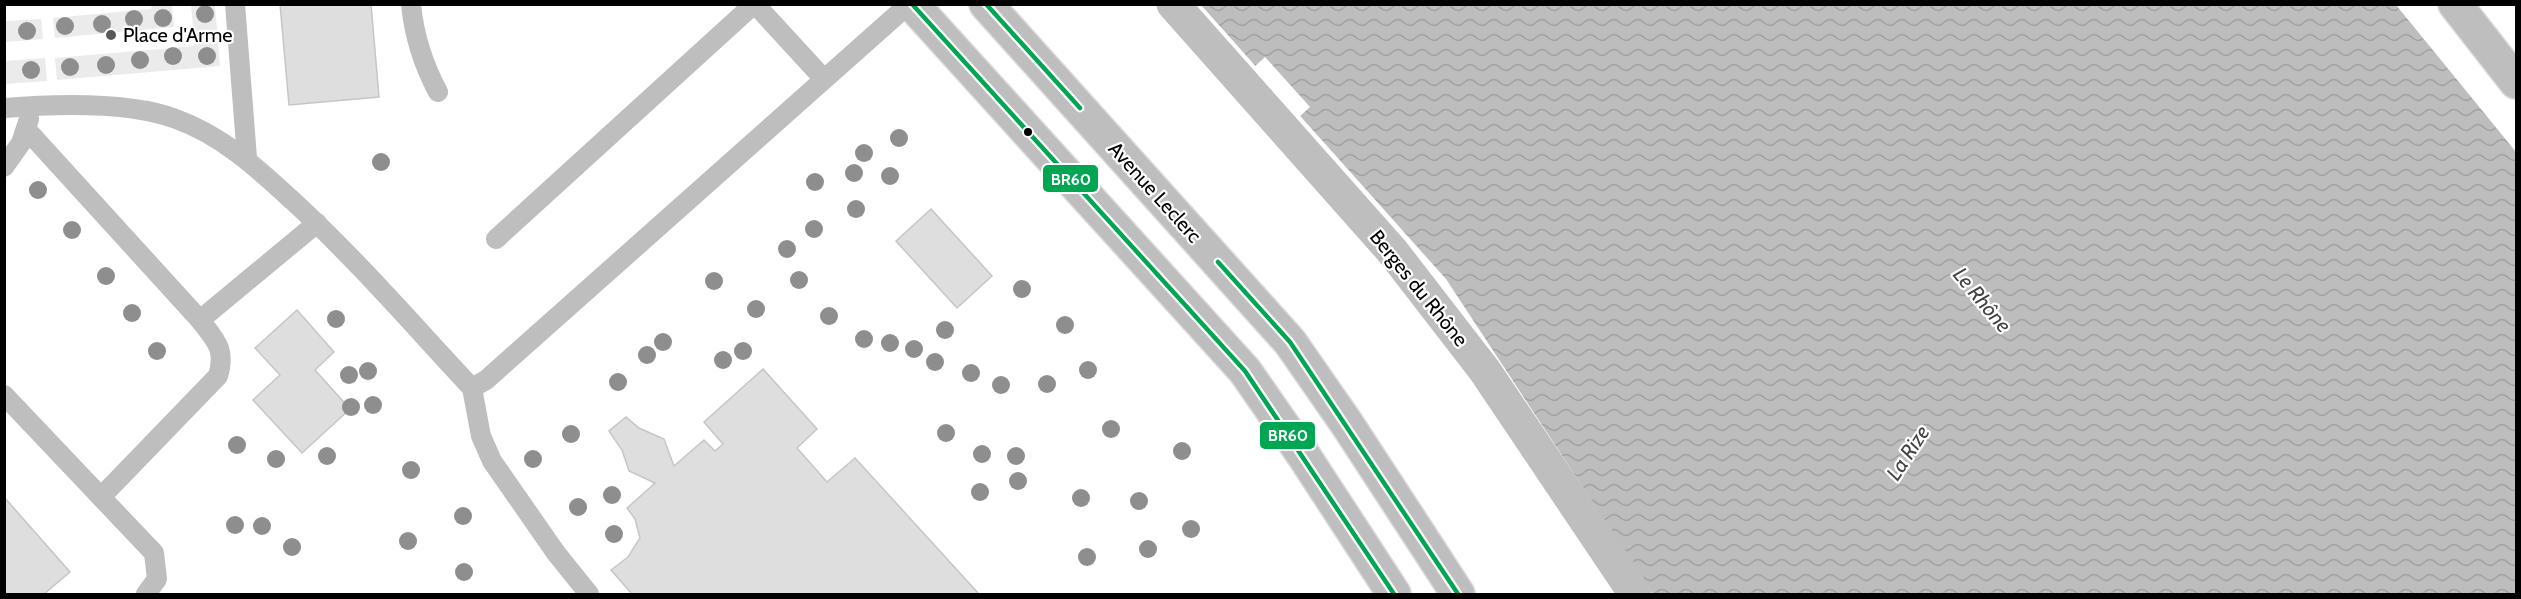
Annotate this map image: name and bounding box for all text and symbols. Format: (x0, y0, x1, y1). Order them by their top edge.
place label: Place d'Arme (123, 23, 232, 47)
marker: Place d'Arme (104, 28, 118, 42)
unlabelled marker (1022, 126, 1034, 138)
street label: Avenue Leclerc (1104, 137, 1206, 247)
line badge: BR60 (1042, 164, 1099, 193)
text: BR60 (1051, 170, 1091, 189)
street label: Berges du Rhône (1365, 225, 1473, 351)
water label: Le Rhône (1948, 262, 2017, 337)
water label: La Rize (1881, 420, 1935, 485)
line badge: BR60 (1259, 421, 1316, 450)
text: BR60 (1268, 426, 1308, 445)

